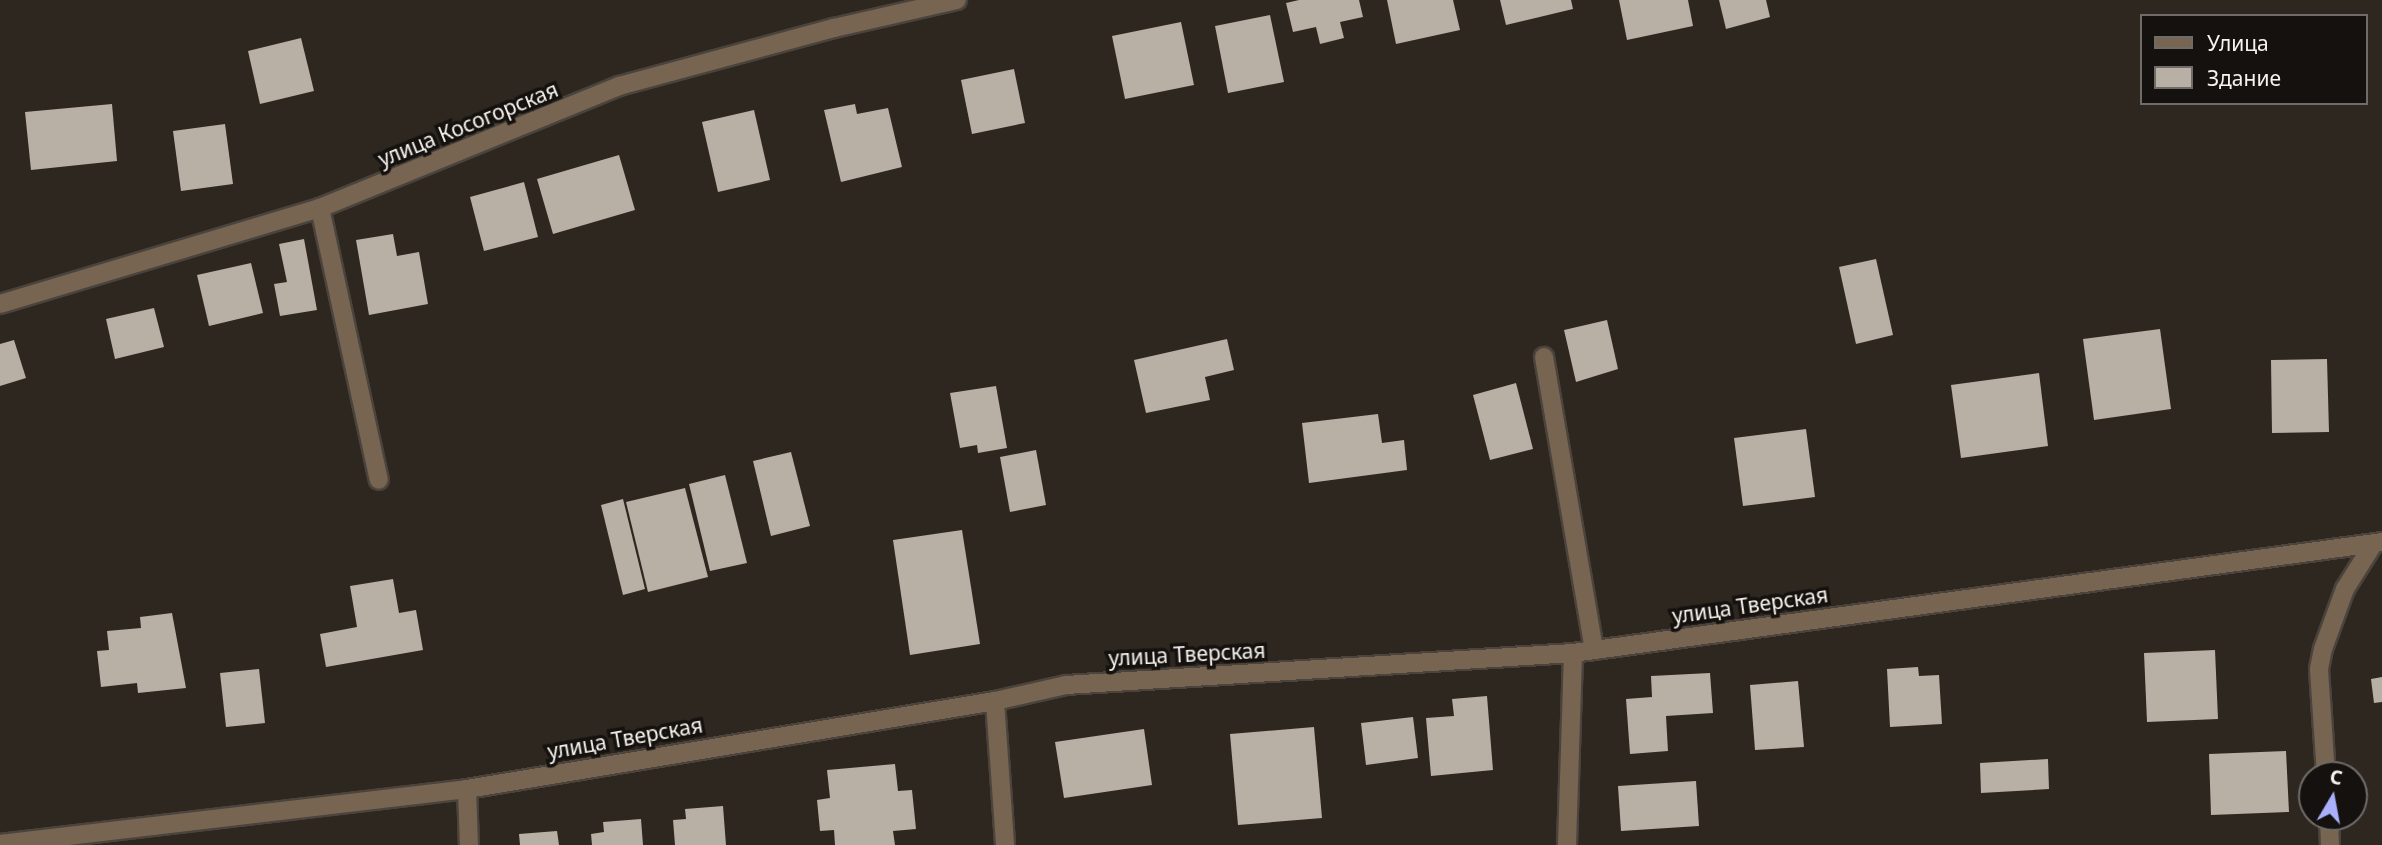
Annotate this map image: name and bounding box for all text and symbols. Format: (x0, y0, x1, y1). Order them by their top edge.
legend (2140, 14, 2368, 105)
text: Улица (2207, 29, 2269, 57)
text: Здание (2207, 64, 2281, 92)
street label: улица Косогорская (374, 76, 562, 172)
street label: улица Тверская (1670, 582, 1830, 628)
street label: улица Тверская (1108, 637, 1266, 671)
street label: улица Тверская (545, 712, 705, 764)
north arrow (2298, 761, 2368, 831)
text: С (2328, 763, 2345, 791)

